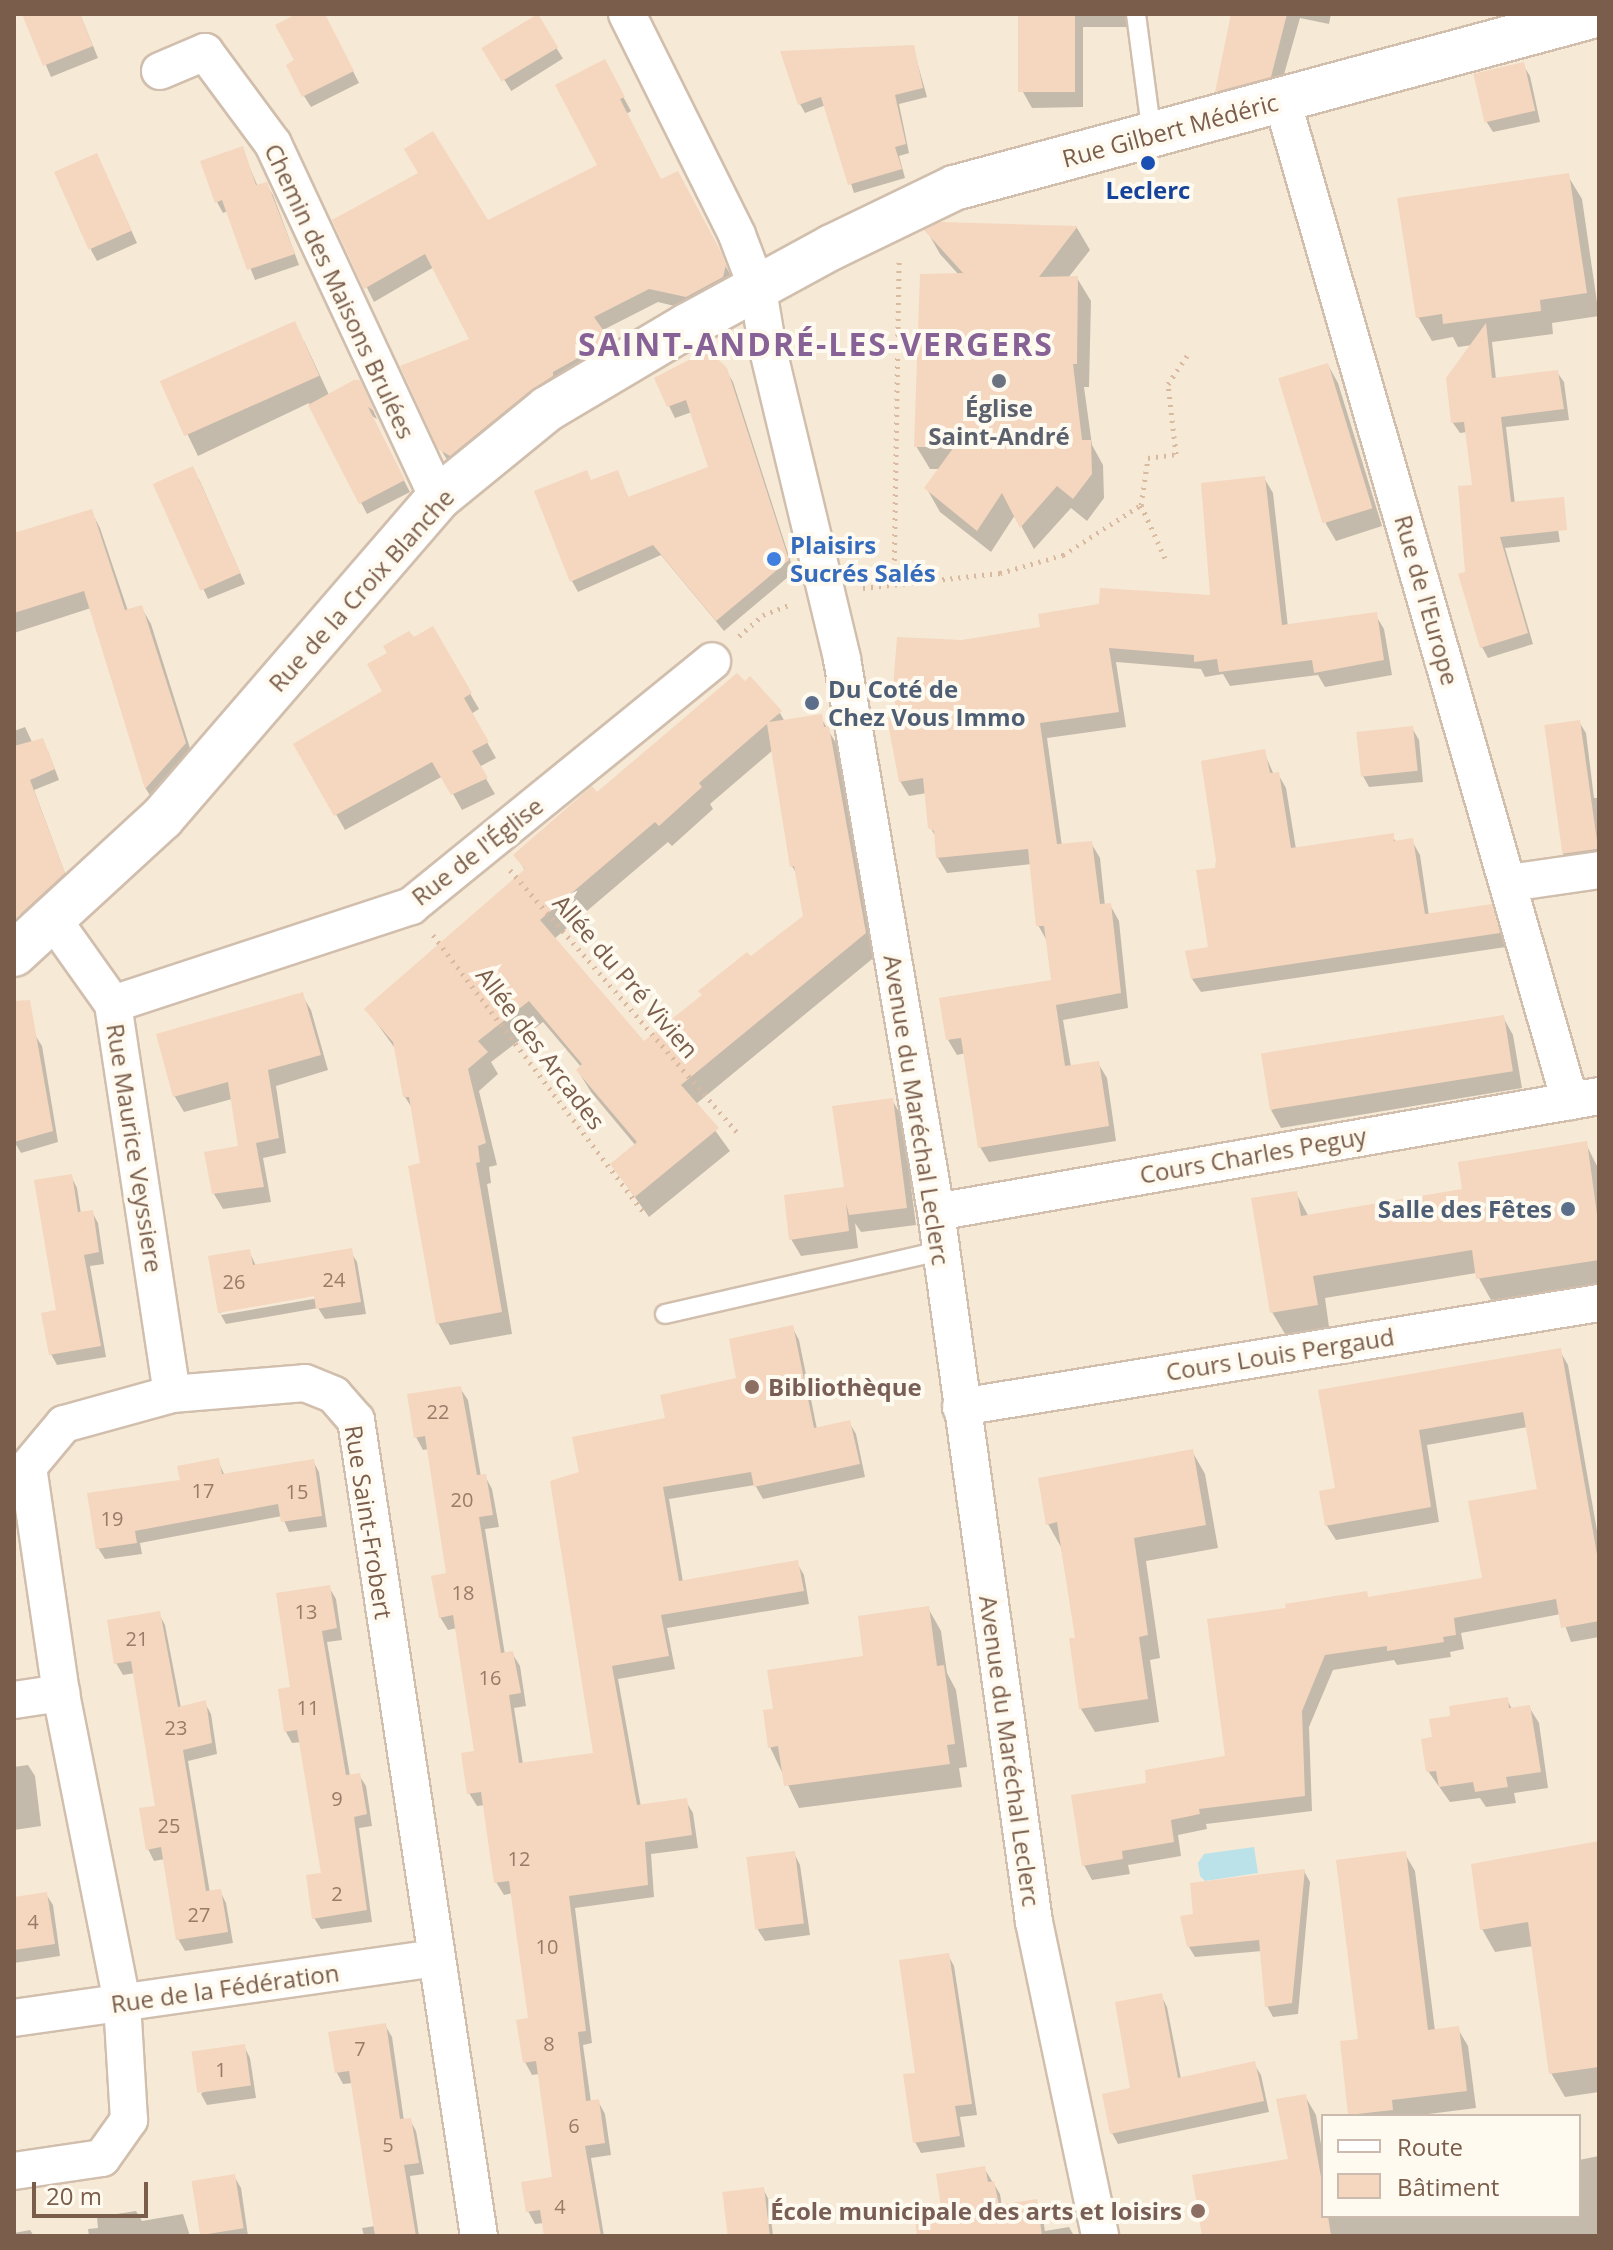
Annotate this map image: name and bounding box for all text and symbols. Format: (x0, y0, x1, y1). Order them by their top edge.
street label: Rue Gilbert Médéric (1059, 87, 1281, 173)
street label: Chemin des Maisons Brulées (259, 139, 421, 443)
marker: Leclerc (1139, 154, 1157, 172)
place label: Leclerc (1106, 176, 1190, 204)
district label: SAINT-ANDRÉ-LES-VERGERS (578, 325, 1054, 363)
marker: Église Saint-André (990, 372, 1008, 390)
place label: Église Saint-André (928, 394, 1070, 450)
street label: Rue de la Croix Blanche (262, 483, 460, 697)
street label: Rue de l'Europe (1389, 512, 1465, 688)
place label: Plaisirs Sucrés Salés (790, 531, 936, 587)
marker: Plaisirs Sucrés Salés (765, 550, 783, 568)
place label: Du Coté de Chez Vous Immo (828, 675, 1026, 731)
marker: Du Coté de Chez Vous Immo (803, 694, 821, 712)
street label: Rue de l'Église (406, 791, 548, 911)
street label: Allée du Pré Vivien (547, 889, 705, 1063)
street label: Avenue du Maréchal Leclerc (878, 953, 956, 1267)
street label: Allée des Arcades (471, 961, 611, 1135)
street label: Rue Maurice Veyssiere (101, 1022, 169, 1274)
street label: Cours Charles Peguy (1137, 1121, 1369, 1189)
place label: Salle des Fêtes (1378, 1195, 1552, 1223)
marker: Salle des Fêtes (1559, 1200, 1577, 1218)
house number: 24 (323, 1267, 345, 1291)
house number: 26 (223, 1269, 245, 1293)
street label: Cours Louis Pergaud (1164, 1322, 1396, 1386)
place label: Bibliothèque (768, 1373, 922, 1401)
marker: Bibliothèque (743, 1378, 761, 1396)
house number: 22 (427, 1399, 449, 1423)
street label: Rue Saint-Frobert (339, 1423, 399, 1621)
house number: 17 (192, 1478, 214, 1502)
house number: 15 (286, 1479, 308, 1503)
house number: 20 (451, 1487, 473, 1511)
house number: 19 (101, 1506, 123, 1530)
house number: 18 (452, 1580, 474, 1604)
street label: Avenue du Maréchal Leclerc (974, 1594, 1046, 1908)
house number: 13 (295, 1599, 317, 1623)
house number: 21 (126, 1626, 148, 1650)
house number: 16 (479, 1665, 501, 1689)
house number: 11 (297, 1695, 319, 1719)
house number: 23 (165, 1715, 187, 1739)
house number: 9 (331, 1786, 343, 1810)
house number: 25 (158, 1813, 180, 1837)
house number: 12 (508, 1846, 530, 1870)
house number: 2 (331, 1881, 343, 1905)
house number: 27 (188, 1902, 210, 1926)
house number: 4 (27, 1909, 39, 1933)
house number: 10 (536, 1934, 558, 1958)
street label: Rue de la Fédération (109, 1958, 341, 2018)
house number: 8 (543, 2031, 555, 2055)
house number: 7 (354, 2036, 366, 2060)
house number: 1 (215, 2057, 227, 2081)
house number: 6 (568, 2113, 580, 2137)
legend (1321, 2114, 1581, 2218)
text: Route (1397, 2130, 1463, 2163)
house number: 5 (382, 2132, 394, 2156)
scale bar (36, 2166, 152, 2216)
text: Bâtiment (1397, 2170, 1499, 2203)
text: 20 m (46, 2179, 102, 2212)
house number: 4 (554, 2194, 566, 2218)
place label: École municipale des arts et loisirs (770, 2197, 1182, 2225)
marker: École municipale des arts et loisirs (1189, 2202, 1207, 2220)

